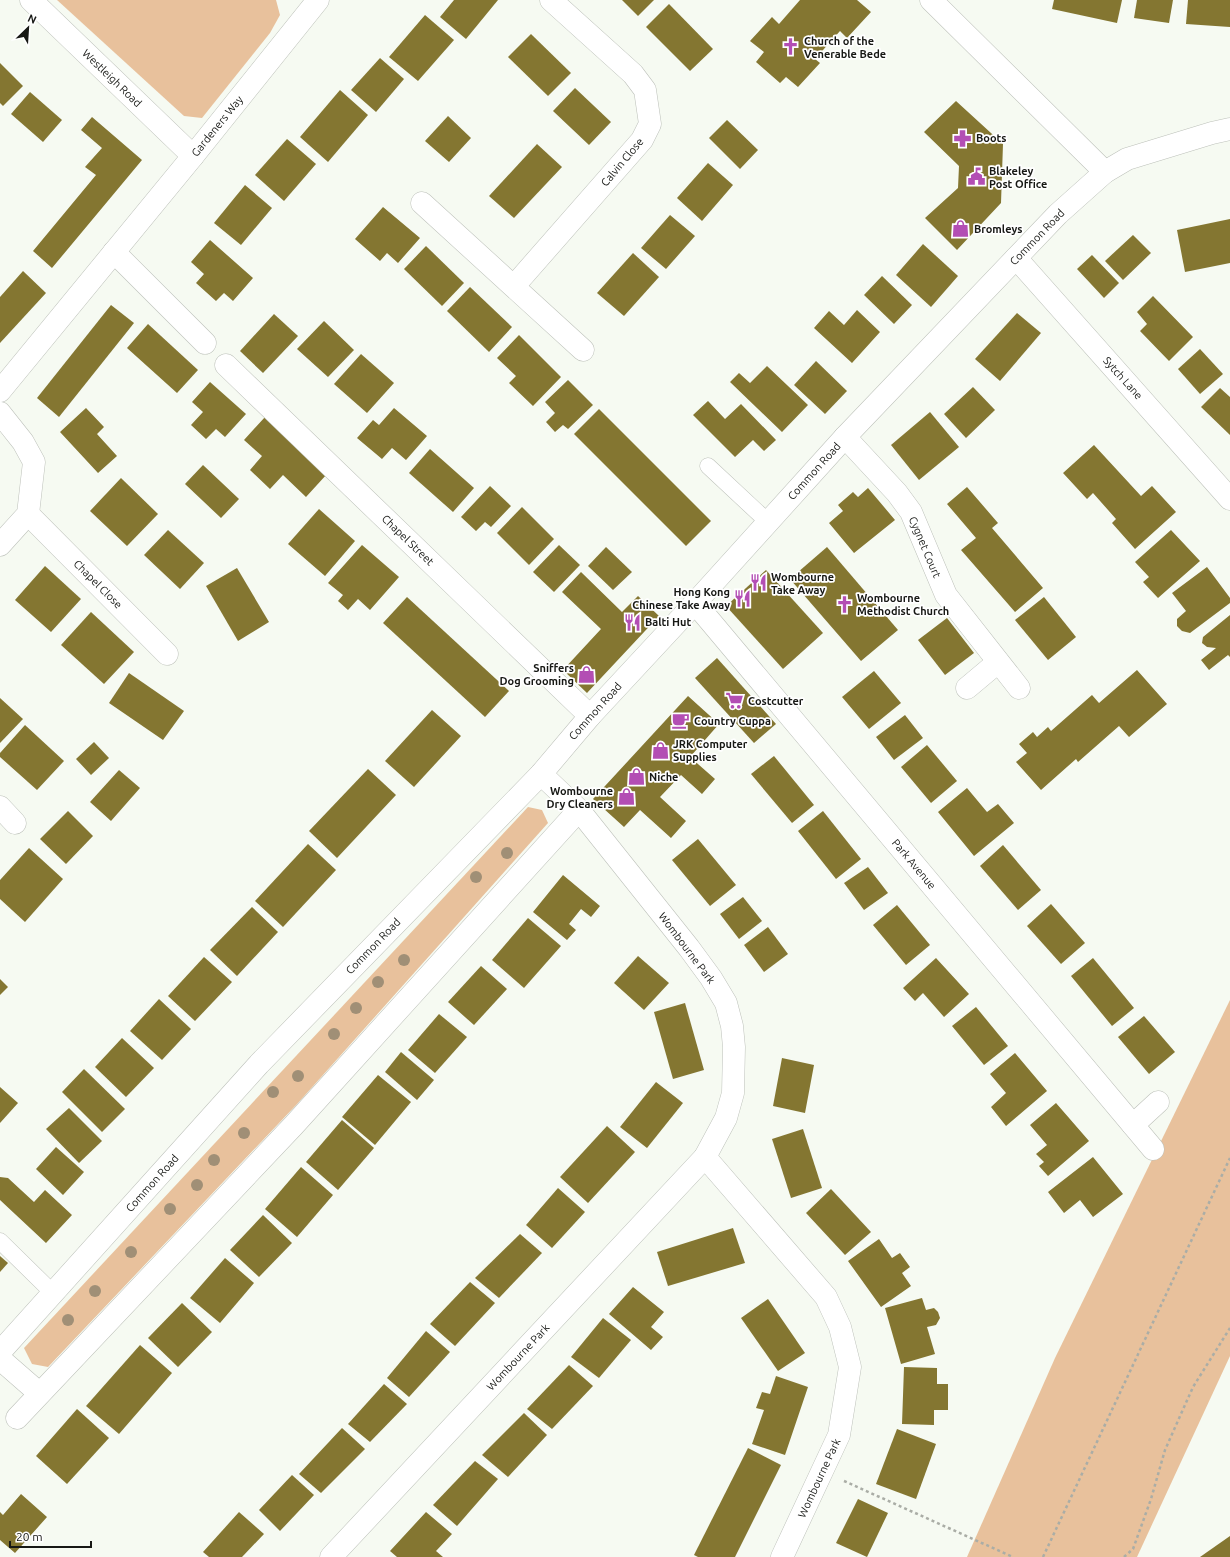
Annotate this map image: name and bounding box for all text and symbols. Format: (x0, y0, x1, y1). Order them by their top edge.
north arrow (8, 8, 48, 48)
text: N (26, 12, 38, 26)
place label: Church of the Venerable Bede (804, 35, 886, 60)
church icon: Church of the Venerable Bede (781, 37, 801, 57)
street label: Westleigh Road (80, 47, 144, 109)
street label: Gardeners Way (189, 93, 245, 159)
pharmacy icon: Boots (953, 128, 973, 148)
place label: Boots (976, 132, 1006, 144)
street label: Calvin Close (598, 136, 646, 188)
place label: Blakeley Post Office (989, 165, 1047, 190)
public building icon: Blakeley Post Office (966, 167, 986, 187)
street label: Common Road (1007, 207, 1067, 267)
shop icon: Bromleys (951, 219, 971, 239)
place label: Bromleys (974, 223, 1023, 235)
street label: Sytch Lane (1101, 354, 1145, 402)
street label: Common Road (785, 440, 843, 502)
street label: Chapel Street (380, 512, 437, 568)
street label: Cygnet Court (907, 515, 944, 580)
street label: Chapel Close (71, 557, 125, 611)
place label: Wombourne Take Away (771, 571, 834, 596)
restaurant icon: Wombourne Take Away (748, 573, 768, 593)
place label: Hong Kong Chinese Take Away (632, 586, 730, 611)
restaurant icon: Hong Kong Chinese Take Away (733, 588, 753, 608)
place label: Wombourne Methodist Church (857, 592, 949, 617)
church icon: Wombourne Methodist Church (834, 594, 854, 614)
restaurant icon: Balti Hut (622, 612, 642, 632)
place label: Balti Hut (645, 616, 691, 628)
place label: Sniffers Dog Grooming (500, 662, 574, 687)
shop icon: Sniffers Dog Grooming (577, 664, 597, 684)
street label: Common Road (566, 680, 624, 742)
supermarket icon: Costcutter (725, 691, 745, 711)
place label: Costcutter (748, 695, 804, 707)
cafe icon: Country Cuppa (671, 711, 691, 731)
place label: Country Cuppa (694, 715, 771, 727)
place label: JRK Computer Supplies (673, 738, 748, 763)
shop icon: JRK Computer Supplies (650, 740, 670, 760)
shop icon: Niche (626, 767, 646, 787)
place label: Niche (649, 771, 678, 783)
place label: Wombourne Dry Cleaners (547, 785, 613, 810)
shop icon: Wombourne Dry Cleaners (616, 787, 636, 807)
street label: Park Avenue (890, 837, 938, 891)
street label: Wombourne Park (656, 910, 718, 986)
street label: Common Road (343, 916, 403, 976)
street label: Common Road (123, 1152, 181, 1214)
street label: Wombourne Park (484, 1321, 552, 1393)
street label: Wombourne Park (795, 1436, 843, 1520)
scale bar (10, 1523, 91, 1549)
text: 20 m (16, 1530, 43, 1543)

